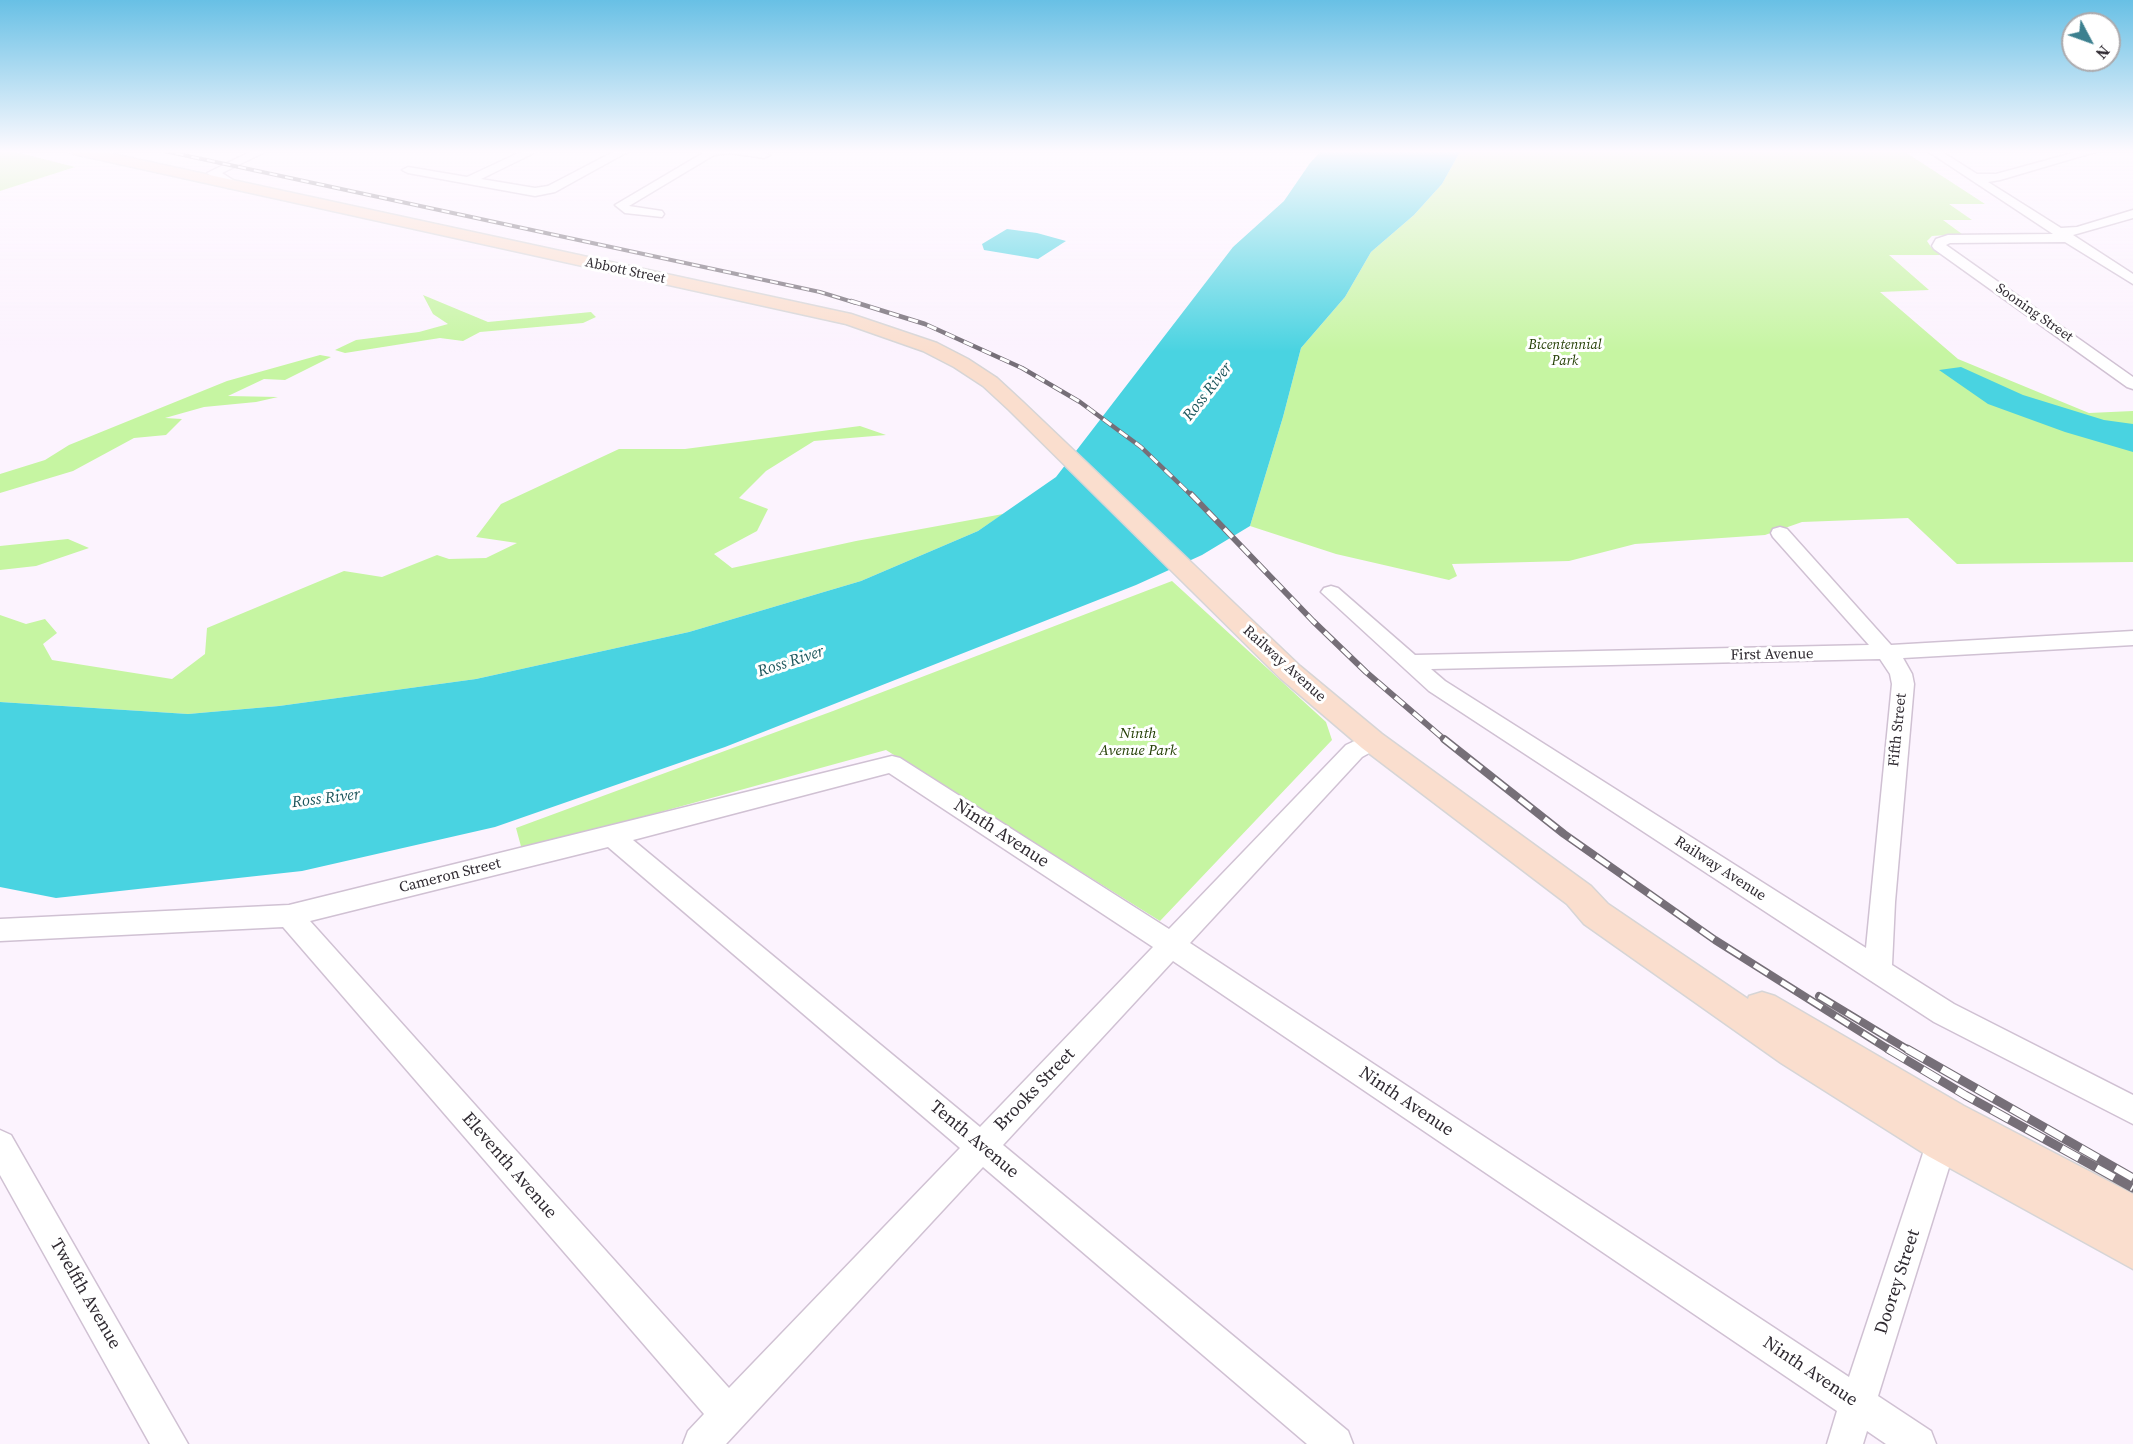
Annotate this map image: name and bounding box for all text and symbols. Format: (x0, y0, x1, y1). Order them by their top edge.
north arrow (2061, 12, 2121, 72)
text: N (2091, 41, 2115, 64)
street label: Abbott Street (583, 254, 667, 288)
street label: Sooning Street (1992, 280, 2076, 346)
park label: Bicentennial Park (1528, 337, 1602, 370)
water label: Ross River (1179, 359, 1237, 425)
street label: Railway Avenue (1239, 622, 1329, 706)
water label: Ross River (755, 642, 827, 682)
street label: First Avenue (1730, 645, 1814, 665)
street label: Fifth Street (1885, 692, 1911, 768)
park label: Ninth Avenue Park (1099, 725, 1177, 760)
water label: Ross River (291, 785, 361, 813)
street label: Ninth Avenue (949, 795, 1053, 873)
street label: Railway Avenue (1671, 833, 1769, 905)
street label: Cameron Street (397, 855, 503, 897)
street label: Brooks Street (990, 1044, 1080, 1136)
street label: Ninth Avenue (1355, 1062, 1457, 1142)
street label: Tenth Avenue (925, 1097, 1023, 1183)
street label: Eleventh Avenue (457, 1108, 561, 1224)
street label: Doorey Street (1871, 1227, 1925, 1337)
street label: Twelfth Avenue (45, 1235, 125, 1353)
street label: Ninth Avenue (1759, 1332, 1861, 1412)

